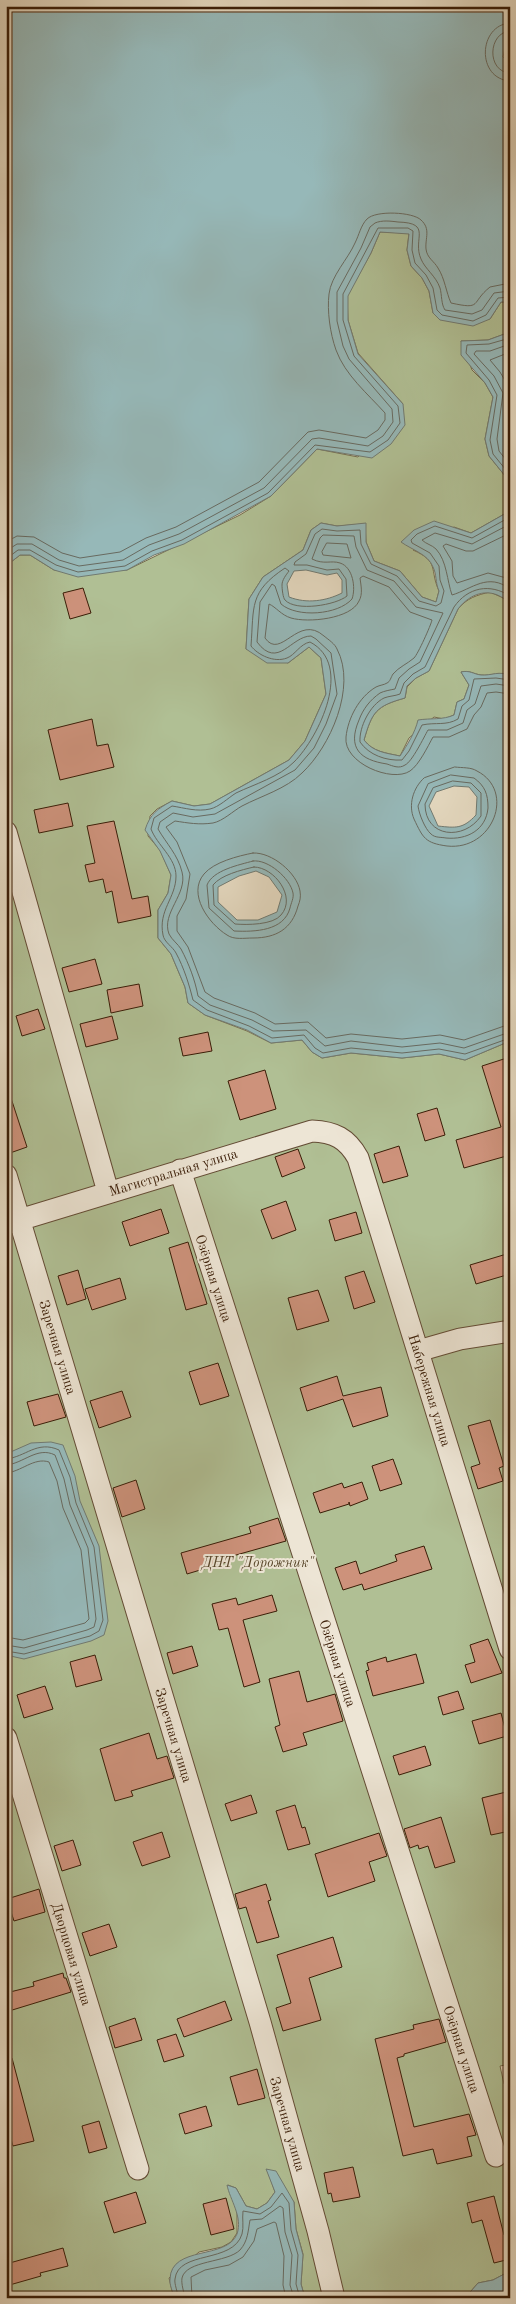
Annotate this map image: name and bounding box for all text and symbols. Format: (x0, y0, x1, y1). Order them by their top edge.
street label: Магистральная улица (107, 1147, 239, 1199)
street label: Озёрная улица (192, 1233, 234, 1324)
street label: Заречная улица (36, 1298, 78, 1396)
street label: Набережная улица (405, 1332, 453, 1448)
park label: ДНТ "Дорожник" (200, 1556, 315, 1571)
street label: Озёрная улица (316, 1618, 358, 1709)
street label: Заречная улица (152, 1686, 194, 1784)
street label: Дворцовая улица (49, 1901, 93, 2007)
street label: Озёрная улица (440, 2004, 482, 2095)
street label: Заречная улица (267, 2075, 307, 2173)

